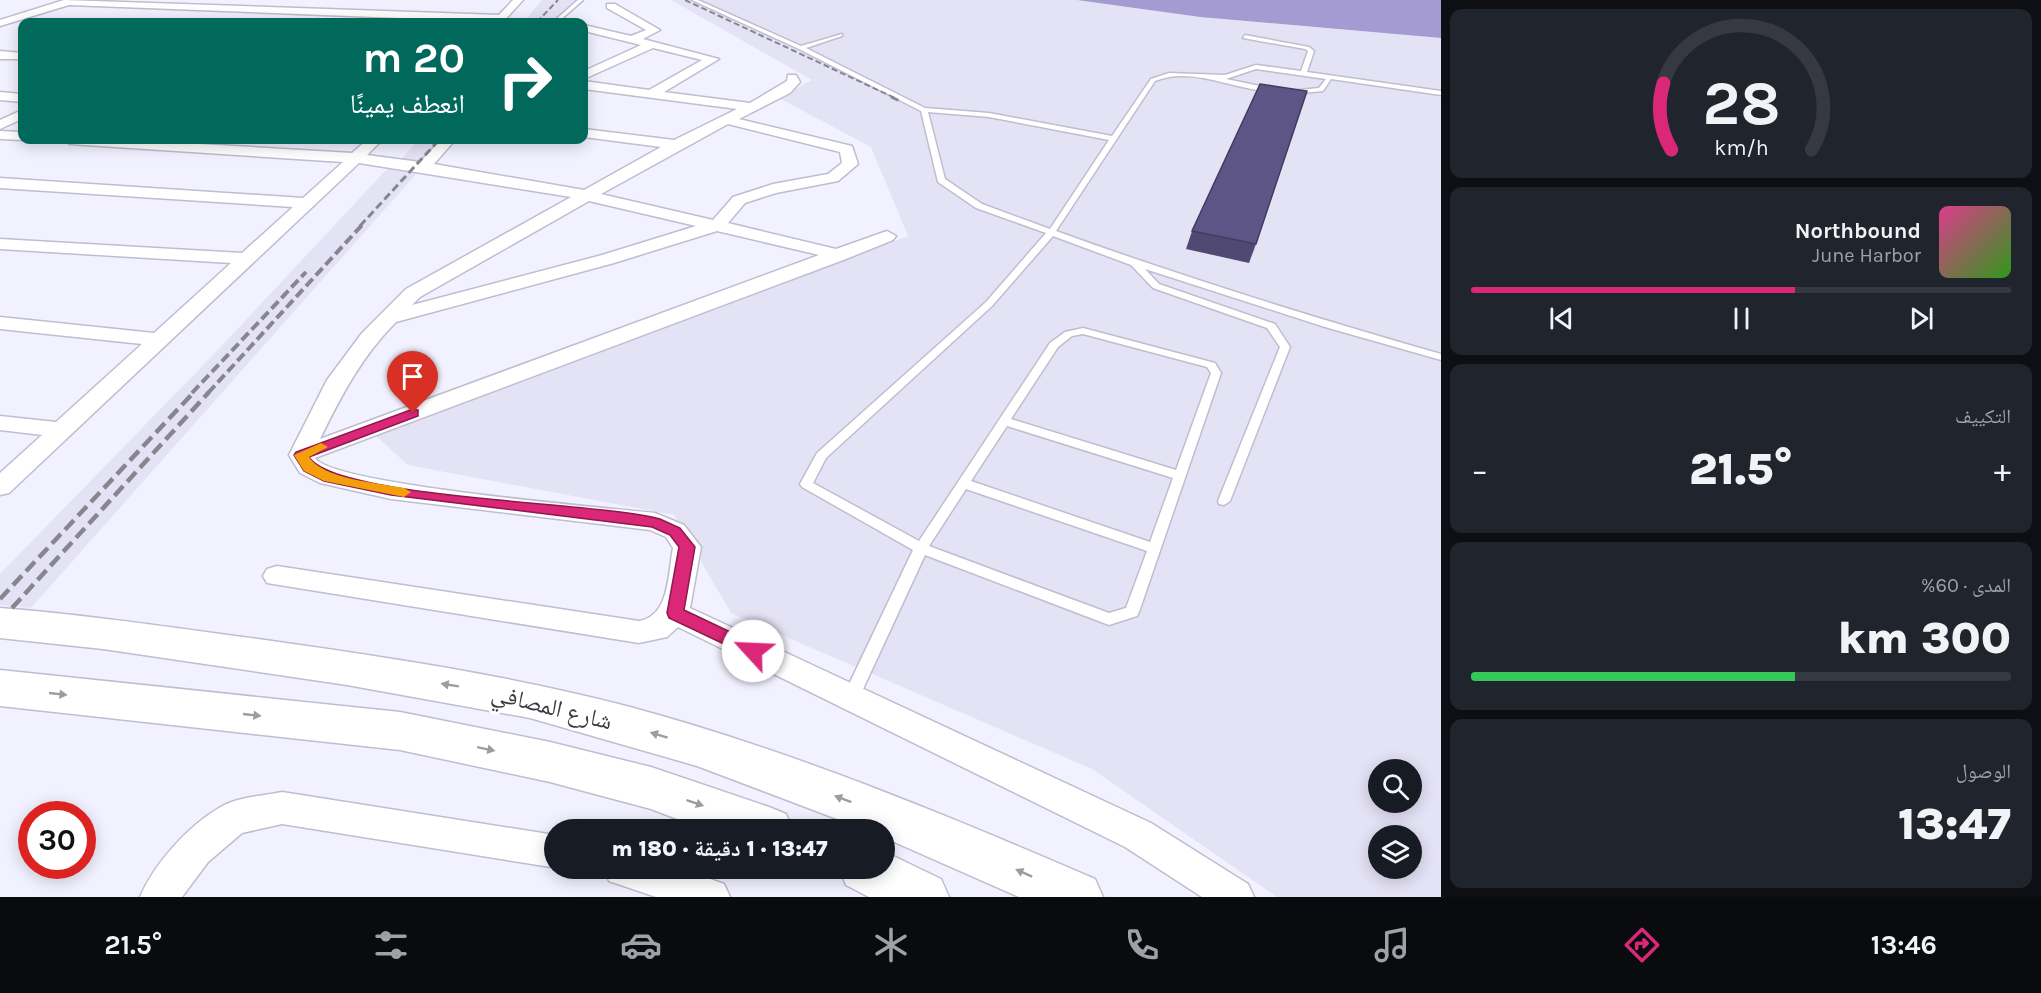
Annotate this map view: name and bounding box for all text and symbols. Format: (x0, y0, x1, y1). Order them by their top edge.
text: 20 m (363, 33, 465, 83)
icon: right (486, 42, 564, 120)
text: 28 (1702, 67, 1780, 140)
text: انعطف يمينًا (350, 88, 465, 120)
text: km/h (1714, 136, 1768, 161)
text: Northbound (1795, 218, 1921, 244)
text: June Harbor (1812, 244, 1921, 267)
icon: previous (1545, 302, 1578, 335)
icon: pause (1725, 302, 1758, 335)
icon: next (1905, 302, 1938, 335)
pin (387, 351, 438, 413)
icon: arrive (396, 360, 429, 393)
text: التكييف (1955, 405, 2011, 428)
text: 21.5° (1689, 443, 1793, 495)
text: − (1471, 451, 1488, 489)
text: + (1994, 451, 2011, 489)
text: المدى · 60% (1921, 574, 2011, 597)
text: 300 km (1837, 612, 2011, 664)
position arrow (721, 619, 785, 683)
street label: شارع المصافي (488, 678, 615, 740)
one-way arrow (440, 680, 459, 689)
one-way arrow (49, 689, 68, 699)
one-way arrow (243, 710, 262, 720)
one-way arrow (650, 730, 668, 739)
one-way arrow (477, 745, 496, 754)
map controls (1368, 759, 1422, 879)
button: search (1368, 759, 1422, 813)
text: الوصول (1956, 760, 2011, 783)
one-way arrow (834, 794, 852, 804)
text: 13:47 (1898, 798, 2011, 850)
one-way arrow (686, 799, 704, 808)
speed limit sign: 30 (18, 801, 96, 879)
button: layers (1368, 825, 1422, 879)
text: 13:47 · 1 دقيقة · 180 m (611, 836, 828, 862)
one-way arrow (1014, 868, 1032, 878)
icon: filters (370, 924, 412, 966)
icon: car (620, 924, 662, 966)
icon: climate (870, 924, 912, 966)
icon: phone (1121, 924, 1163, 966)
icon: music (1371, 924, 1413, 966)
icon: directions (1621, 924, 1663, 966)
text: 21.5° (104, 929, 162, 961)
text: 13:46 (1871, 929, 1937, 961)

